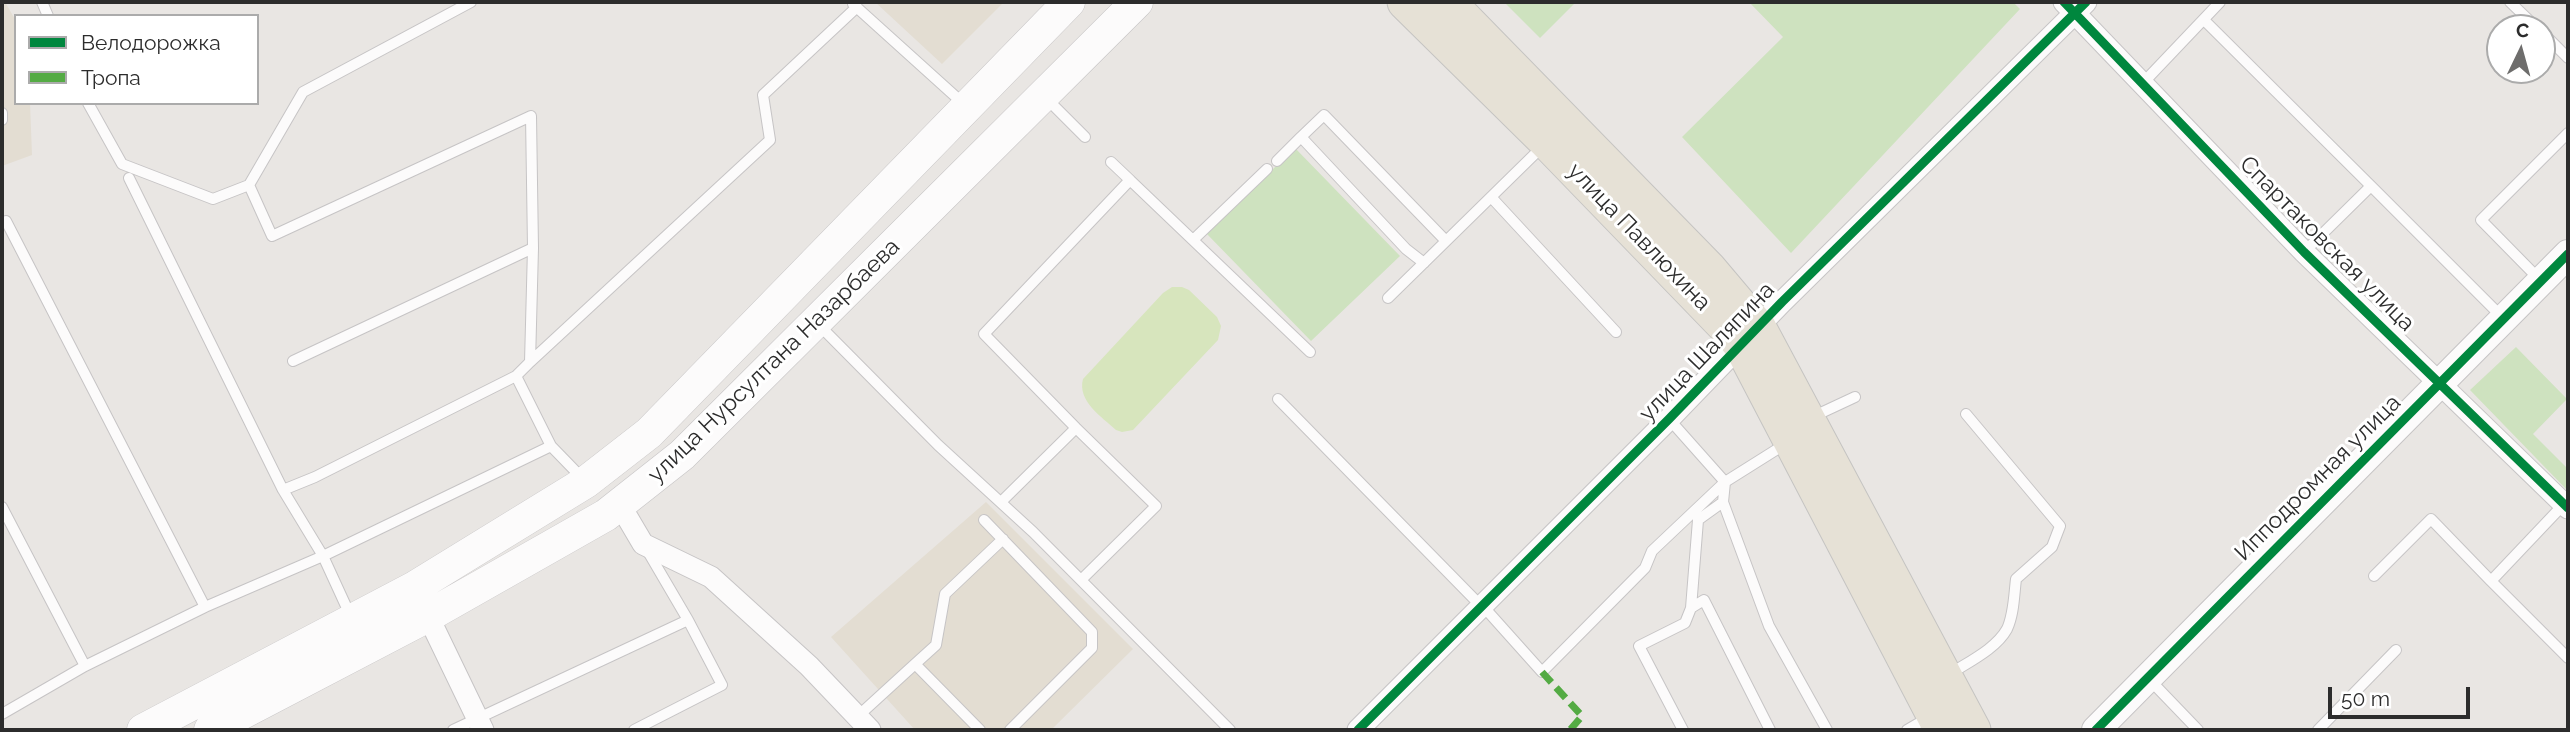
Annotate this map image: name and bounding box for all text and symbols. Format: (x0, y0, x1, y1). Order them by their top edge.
legend (14, 14, 259, 105)
north arrow (2486, 14, 2556, 84)
text: С (2515, 19, 2530, 42)
text: Велодорожка (81, 30, 221, 55)
text: Тропа (81, 65, 141, 90)
street label: Спартаковская улица (2234, 151, 2420, 337)
street label: улица Павлюхина (1562, 158, 1716, 316)
street label: улица Нурсултана Назарбаева (642, 233, 906, 489)
street label: улица Шаляпина (1634, 277, 1780, 427)
street label: Ипподромная улица (2229, 389, 2407, 567)
scale bar (2332, 672, 2474, 716)
text: 50 m (2341, 686, 2390, 711)

